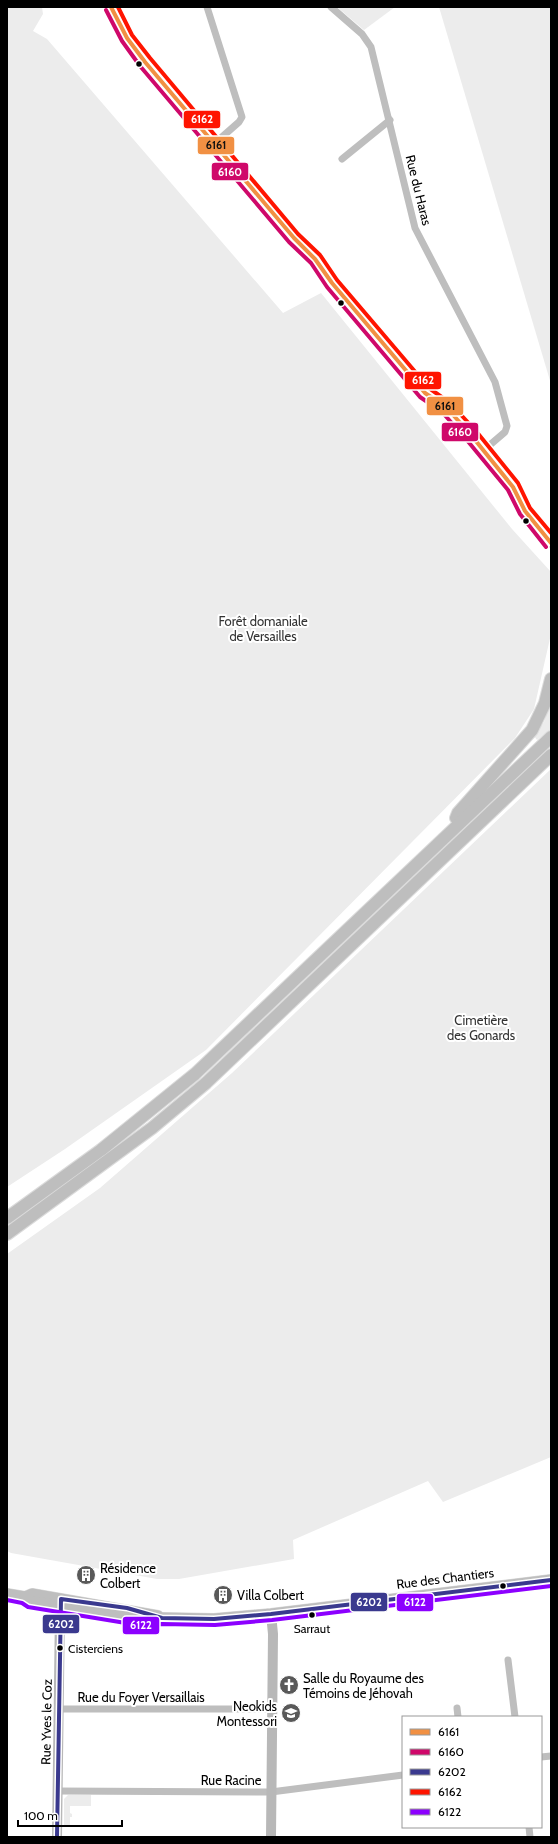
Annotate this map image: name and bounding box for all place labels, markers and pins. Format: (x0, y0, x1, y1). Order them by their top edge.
unlabelled marker (134, 59, 144, 69)
unlabelled marker (336, 298, 346, 308)
unlabelled marker (521, 516, 531, 526)
place label: Résidence Colbert (100, 1560, 156, 1591)
building icon: Résidence Colbert (75, 1564, 97, 1586)
unlabelled marker (498, 1581, 508, 1591)
building icon: Villa Colbert (212, 1584, 234, 1606)
place label: Villa Colbert (237, 1587, 305, 1603)
marker: Sarraut (307, 1610, 317, 1620)
place label: Sarraut (294, 1621, 330, 1636)
place label: Cisterciens (68, 1641, 123, 1656)
marker: Cisterciens (55, 1643, 65, 1653)
place label: Salle du Royaume des Témoins de Jéhovah (303, 1670, 424, 1701)
church icon: Salle du Royaume des Témoins de Jéhovah (278, 1674, 300, 1696)
place label: Neokids Montessori (217, 1698, 278, 1729)
school or university icon: Neokids Montessori (280, 1702, 302, 1724)

